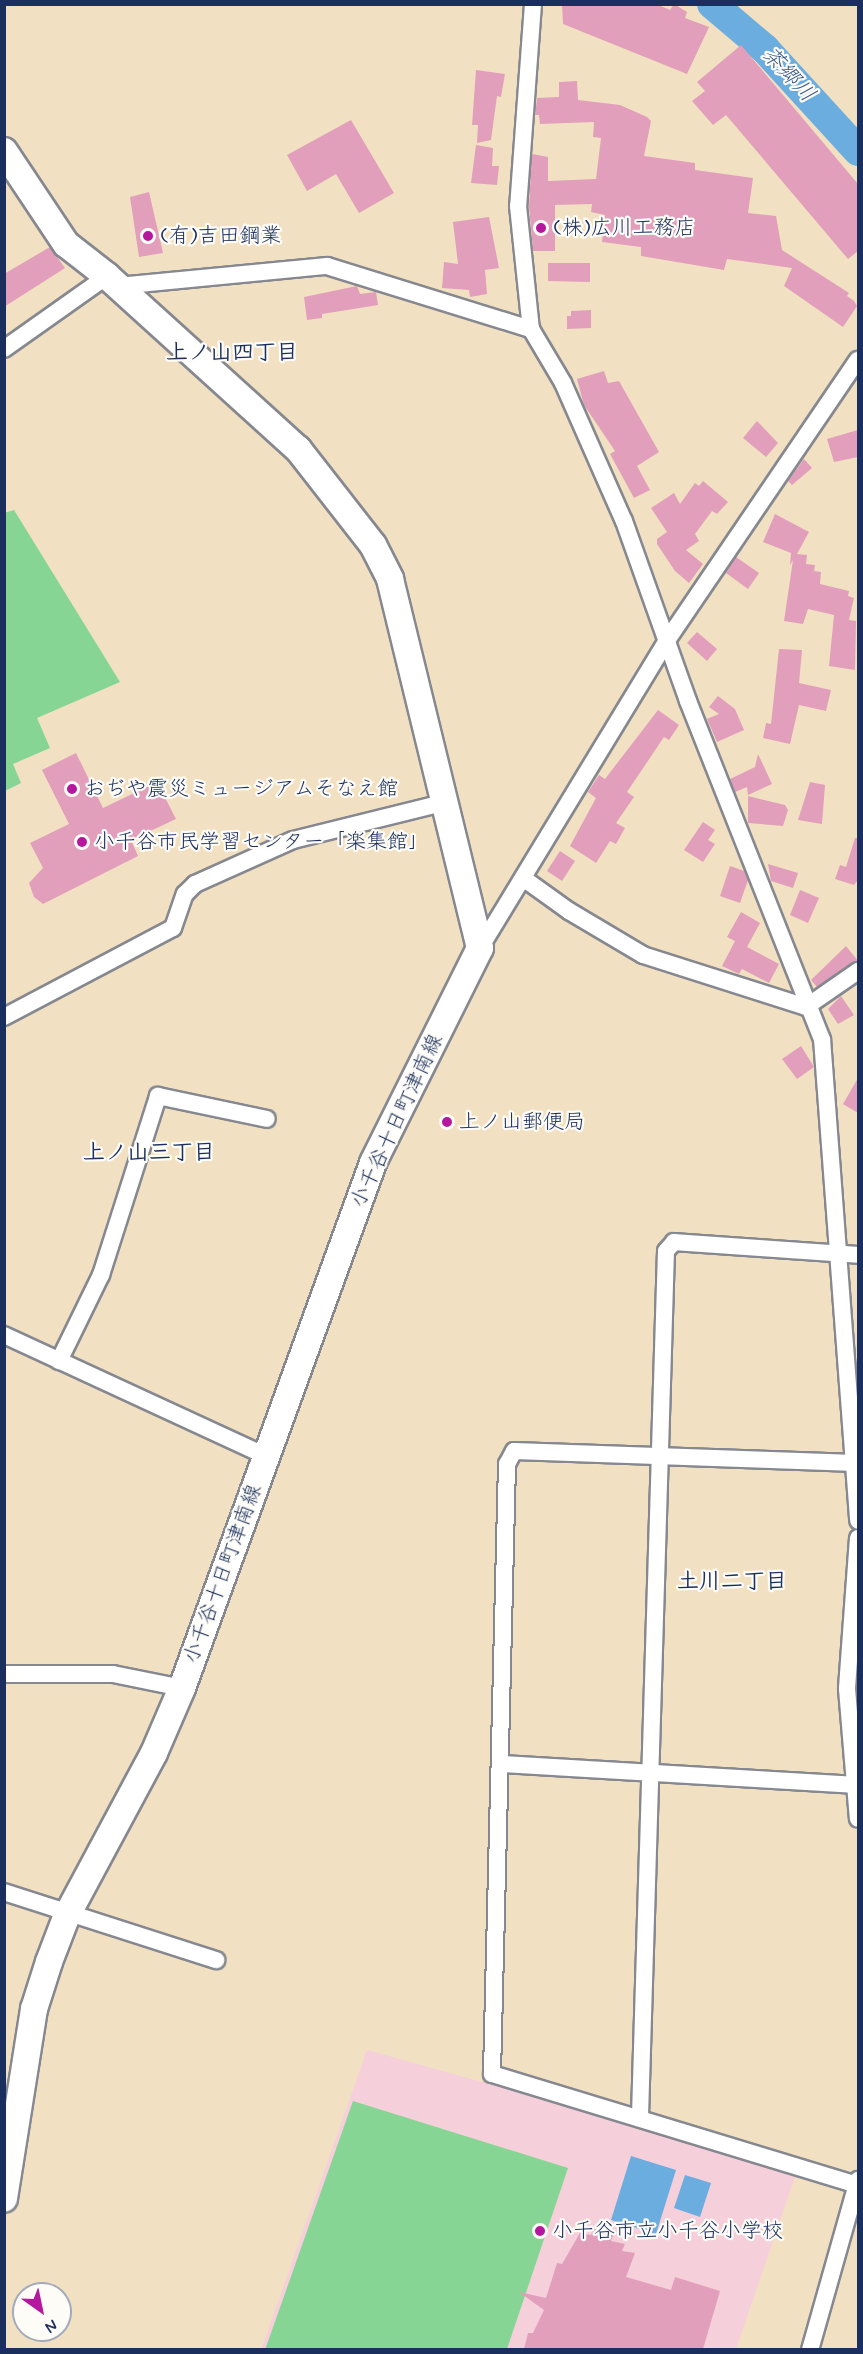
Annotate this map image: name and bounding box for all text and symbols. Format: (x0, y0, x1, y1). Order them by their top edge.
water label: 茶郷川 (756, 42, 820, 108)
place label: (株)広川工務店 (553, 215, 695, 241)
marker: (株)広川工務店 (534, 221, 548, 235)
place label: (有)吉田鋼業 (160, 223, 281, 249)
marker: (有)吉田鋼業 (141, 229, 155, 243)
district label: 上ノ山四丁目 (166, 341, 298, 367)
place label: おぢや震災ミュージアムそなえ館 (84, 776, 399, 802)
marker: おぢや震災ミュージアムそなえ館 (65, 782, 79, 796)
place label: 小千谷市民学習センター「楽集館」 (94, 829, 430, 855)
marker: 小千谷市民学習センター「楽集館」 (75, 835, 89, 849)
street label: 小千谷十日町津南線 (346, 1030, 448, 1212)
place label: 上ノ山郵便局 (459, 1109, 585, 1135)
marker: 上ノ山郵便局 (440, 1115, 454, 1129)
district label: 上ノ山三丁目 (83, 1141, 215, 1167)
street label: 小千谷十日町津南線 (179, 1481, 267, 1667)
district label: 土川二丁目 (677, 1570, 787, 1596)
place label: 小千谷市立小千谷小学校 (552, 2218, 783, 2244)
marker: 小千谷市立小千谷小学校 (533, 2224, 547, 2238)
north arrow (12, 2282, 72, 2342)
text: N (41, 2314, 61, 2338)

